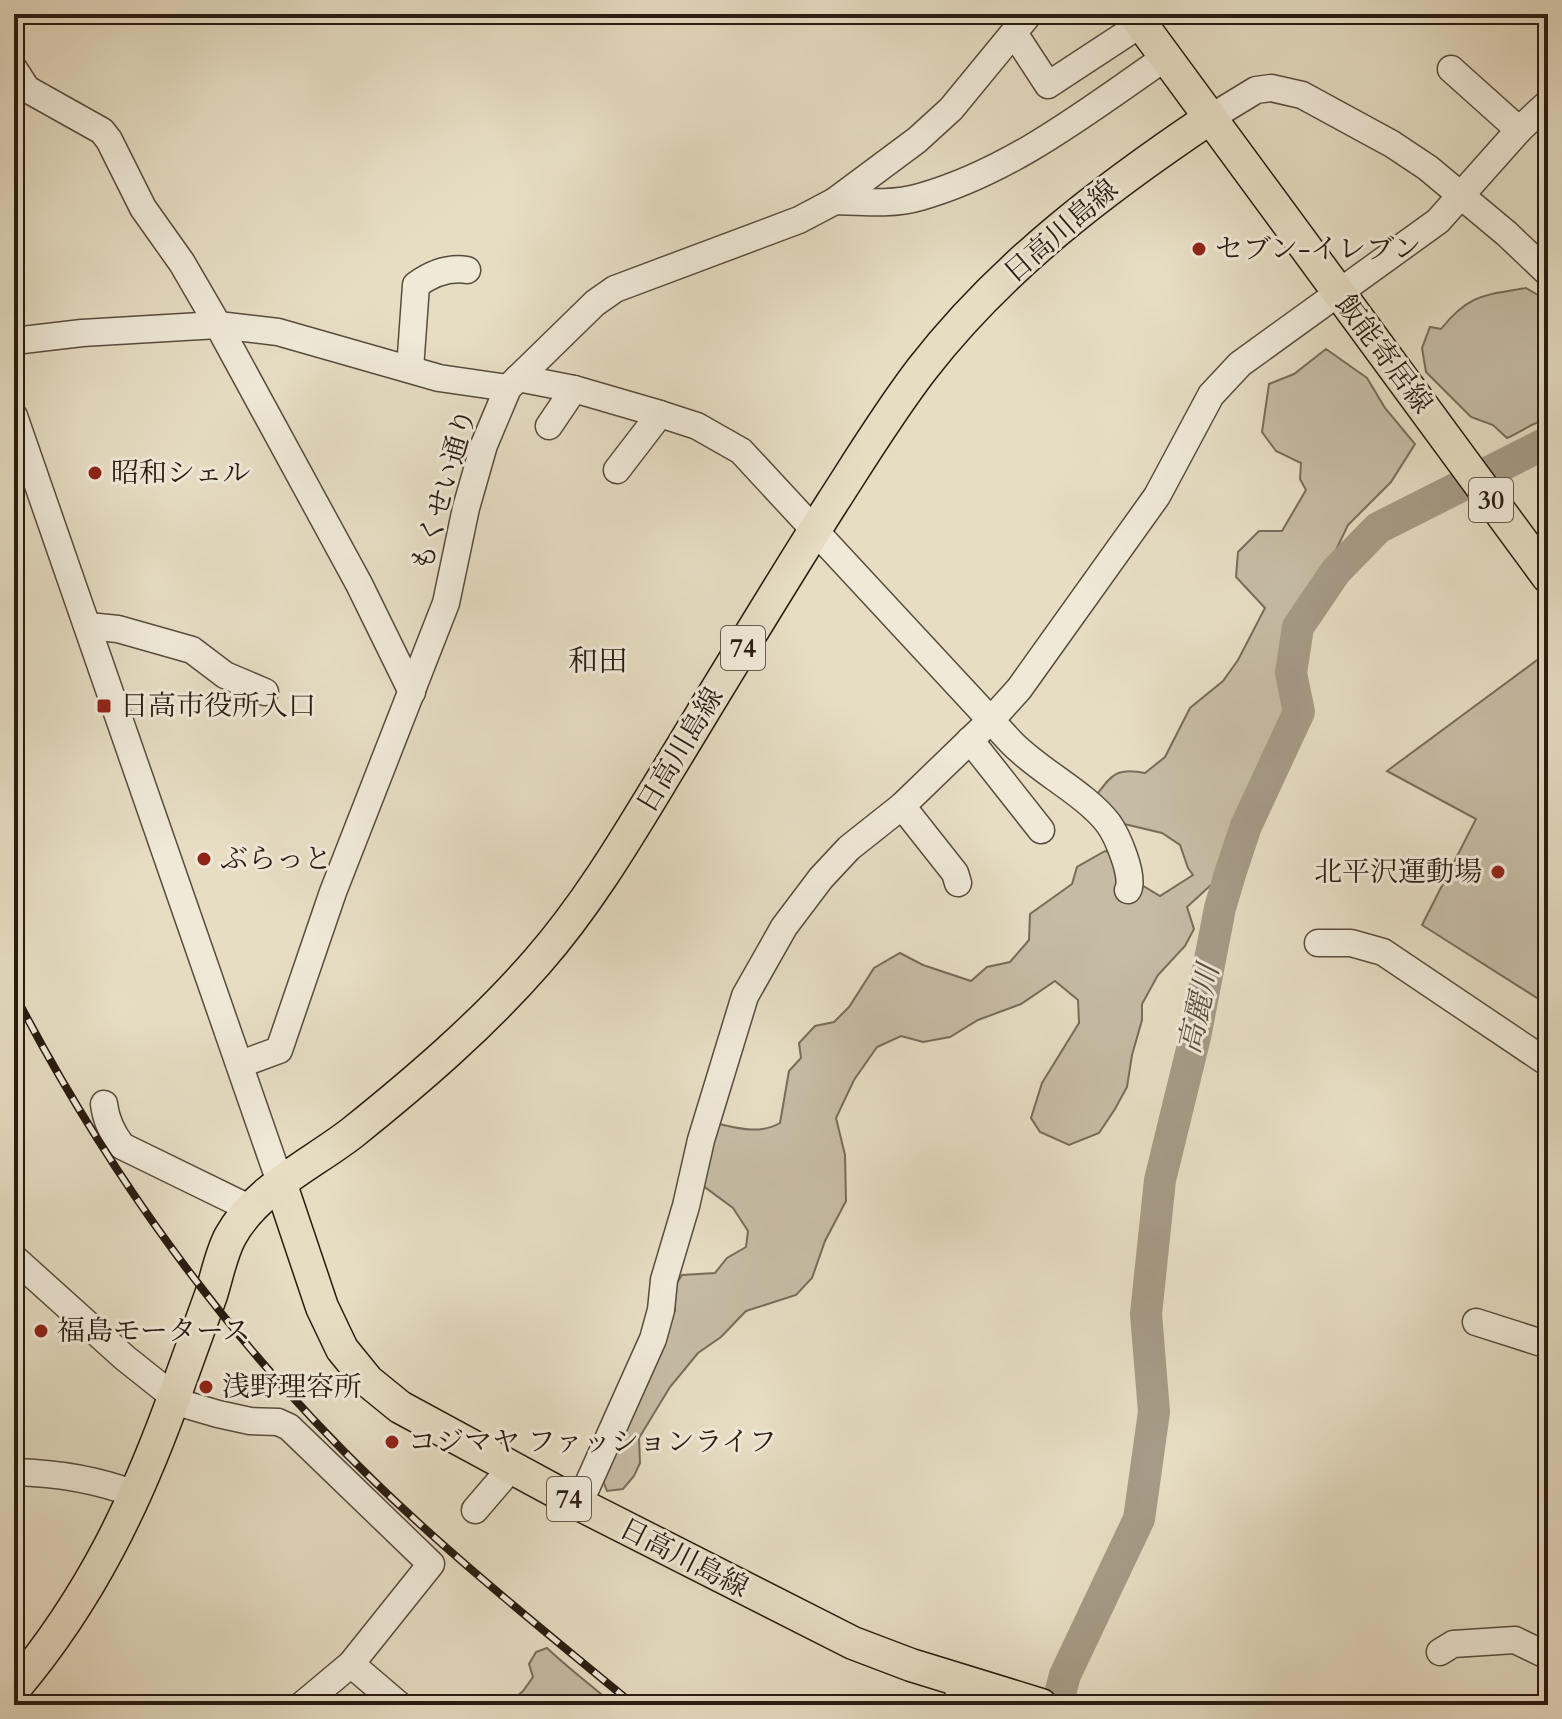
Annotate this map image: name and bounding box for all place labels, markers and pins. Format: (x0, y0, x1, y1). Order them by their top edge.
place label: セブン-イレブン (1215, 230, 1421, 268)
marker: セブン-イレブン (1190, 240, 1208, 258)
place label: 昭和シェル (111, 454, 250, 492)
marker: 昭和シェル (86, 464, 104, 482)
place label: 日高市役所入口 (120, 687, 316, 725)
marker: 日高市役所入口 (95, 697, 113, 715)
place label: ぶらっと (220, 840, 332, 878)
marker: ぶらっと (195, 850, 213, 868)
place label: 北平沢運動場 (1314, 853, 1482, 891)
marker: 北平沢運動場 (1489, 863, 1507, 881)
place label: 福島モータース (57, 1312, 250, 1350)
marker: 福島モータース (32, 1322, 50, 1340)
place label: 浅野理容所 (222, 1368, 362, 1406)
marker: 浅野理容所 (197, 1378, 215, 1396)
place label: コジマヤ ファッションライフ (408, 1423, 777, 1461)
marker: コジマヤ ファッションライフ (383, 1433, 401, 1451)

